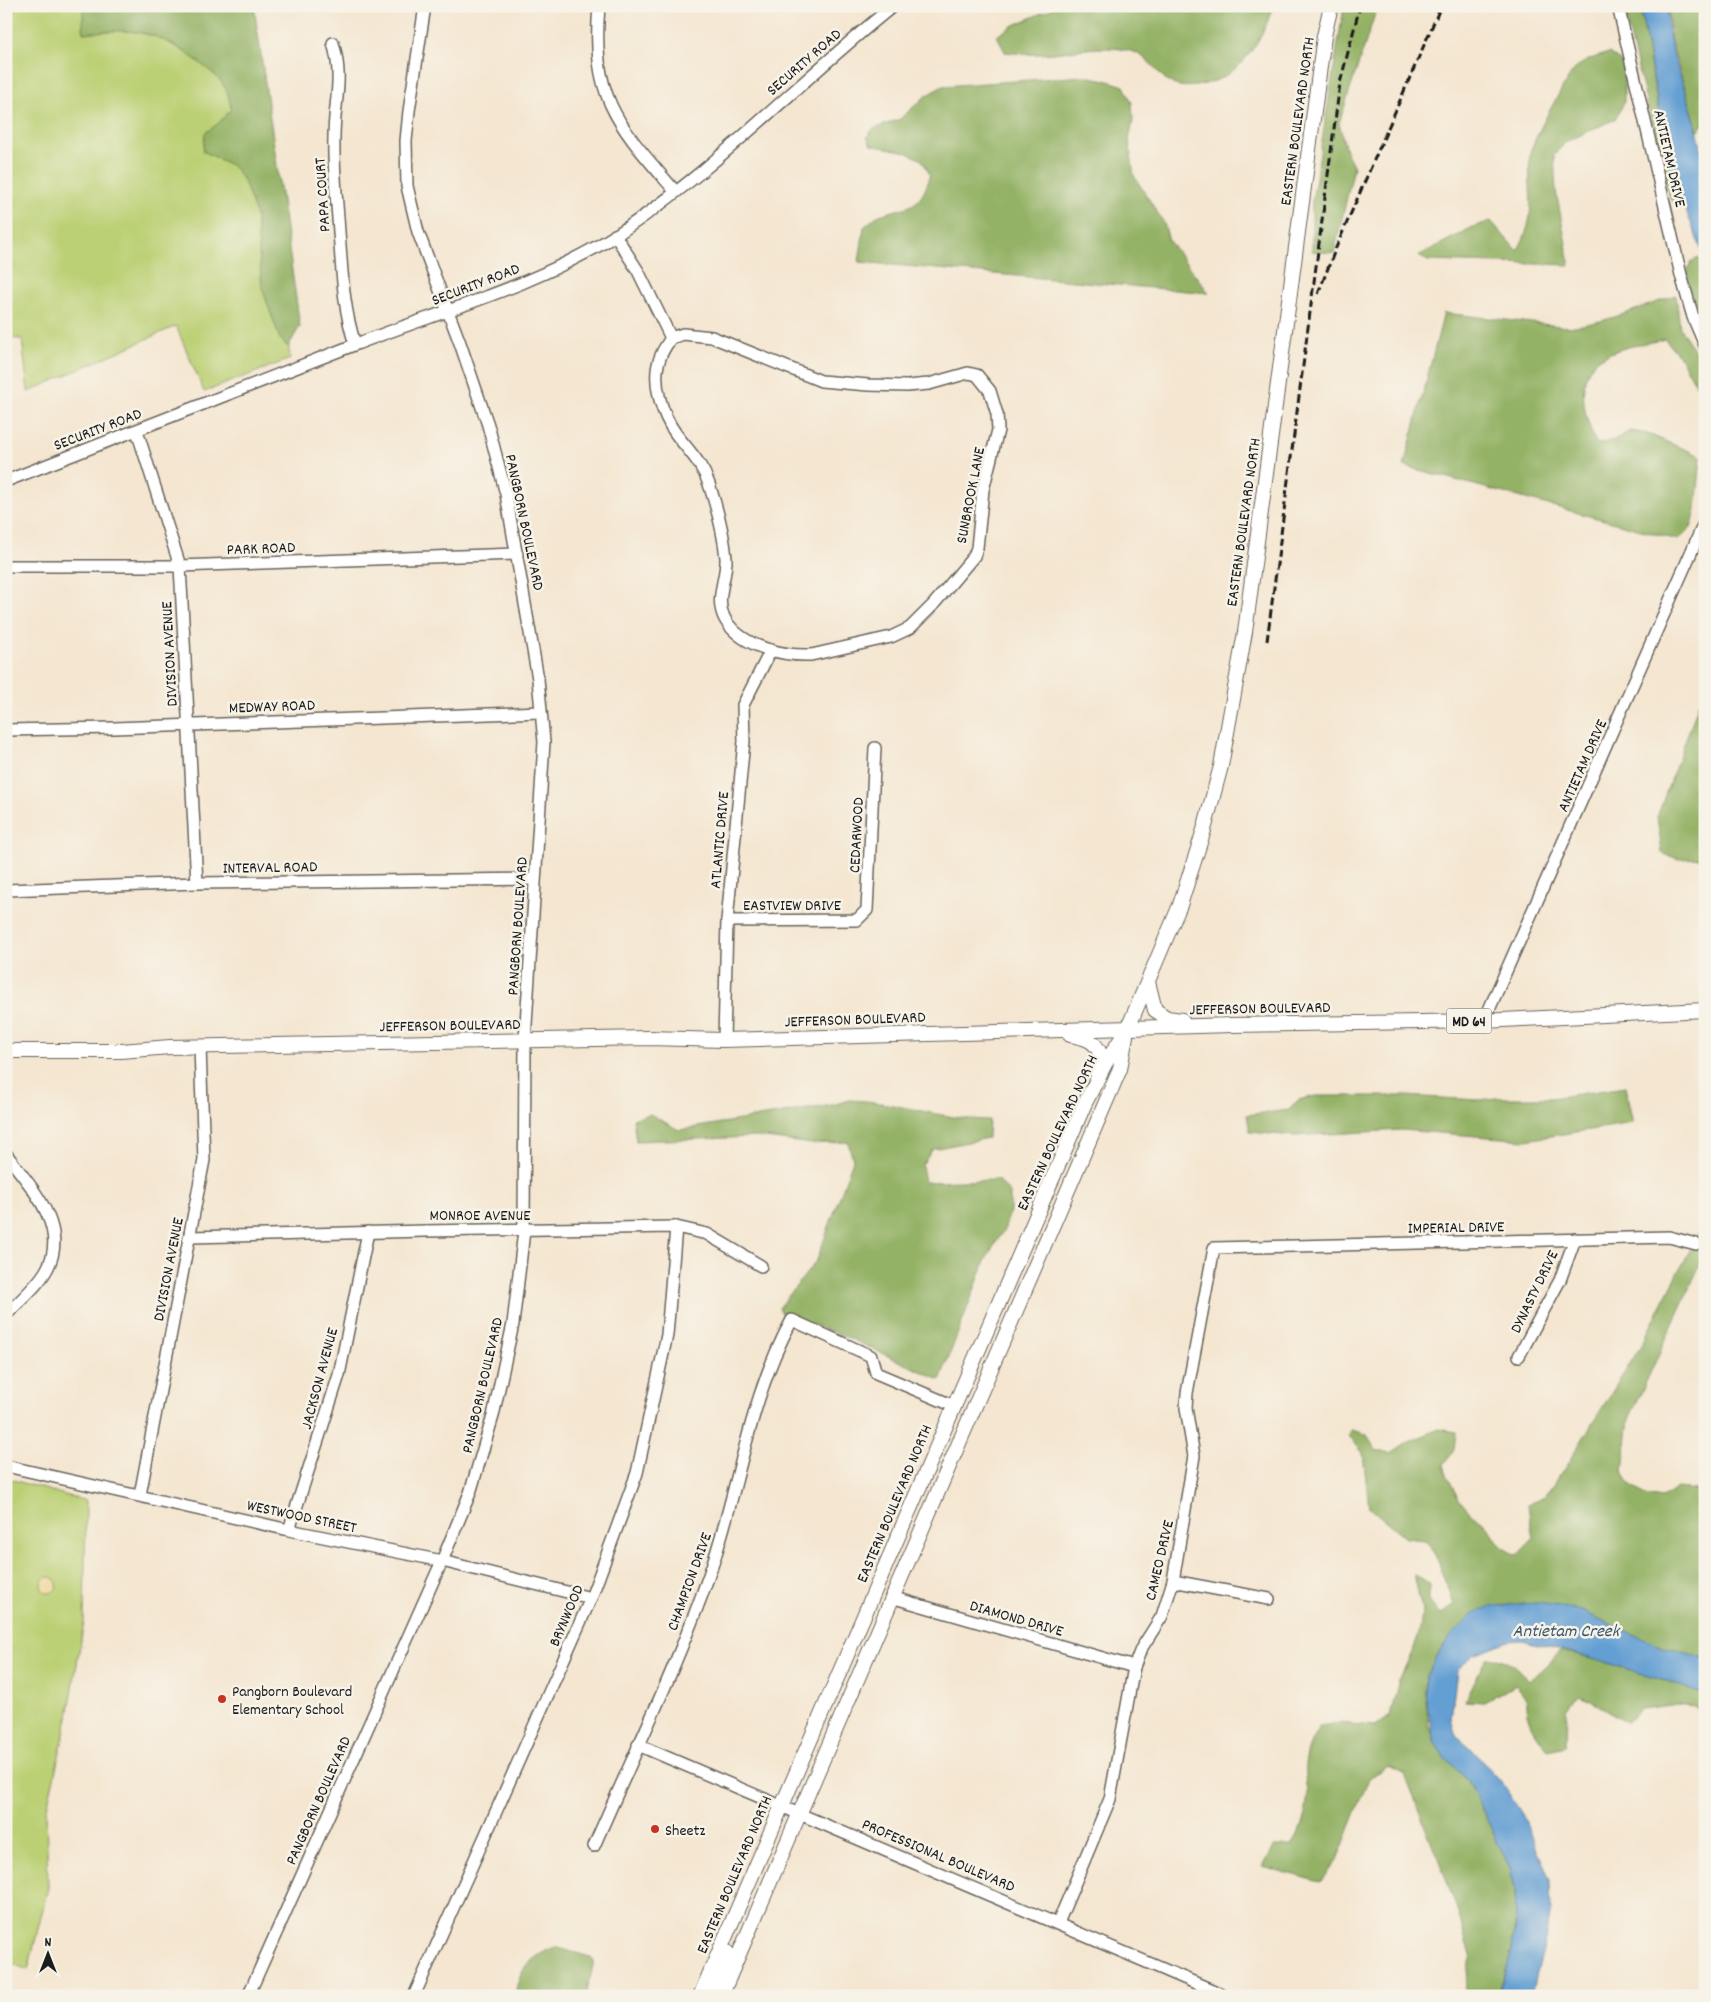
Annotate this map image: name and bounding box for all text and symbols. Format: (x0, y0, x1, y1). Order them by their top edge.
street label: SECURITY ROAD (762, 24, 847, 102)
street label: EASTERN BOULEVARD NORTH (1275, 36, 1322, 207)
street label: ANTIETAM DRIVE (1646, 108, 1691, 210)
street label: PAPA COURT (309, 156, 338, 233)
street label: SECURITY ROAD (429, 258, 523, 313)
street label: SECURITY ROAD (51, 403, 145, 458)
street label: EASTERN BOULEVARD NORTH (1221, 437, 1268, 608)
street label: SUNBROOK LANE (951, 445, 992, 546)
street label: PANGBORN BOULEVARD (498, 452, 549, 593)
street label: PARK ROAD (226, 537, 296, 562)
street label: DIVISION AVENUE (156, 600, 185, 707)
street label: MEDWAY ROAD (229, 694, 316, 720)
street label: ANTIETAM DRIVE (1553, 715, 1614, 816)
street label: ATLANTIC DRIVE (705, 790, 736, 890)
street label: CEDARWOOD (844, 797, 871, 874)
street label: INTERVAL ROAD (222, 856, 318, 881)
street label: PANGBORN BOULEVARD (502, 856, 535, 996)
street label: EASTVIEW DRIVE (743, 895, 842, 918)
street label: JEFFERSON BOULEVARD (1189, 997, 1331, 1022)
street label: JEFFERSON BOULEVARD (784, 1007, 926, 1034)
road number: MD 64 (1446, 1008, 1492, 1034)
street label: JEFFERSON BOULEVARD (379, 1014, 521, 1039)
street label: EASTERN BOULEVARD NORTH (1012, 1051, 1105, 1215)
street label: MONROE AVENUE (430, 1205, 531, 1228)
street label: DIVISION AVENUE (148, 1215, 191, 1323)
street label: IMPERIAL DRIVE (1408, 1216, 1505, 1241)
street label: DYNASTY DRIVE (1505, 1246, 1566, 1337)
street label: PANGBORN BOULEVARD (457, 1315, 510, 1456)
street label: JACKSON AVENUE (296, 1325, 345, 1432)
street label: EASTERN BOULEVARD NORTH (852, 1421, 939, 1587)
street label: WESTWOOD STREET (245, 1495, 359, 1540)
street label: CAMEO DRIVE (1140, 1517, 1181, 1603)
street label: CHAMPION DRIVE (662, 1529, 719, 1634)
street label: BRYNWOOD (544, 1582, 591, 1650)
street label: DIAMOND DRIVE (967, 1595, 1066, 1644)
water label: Antietam Creek (1513, 1620, 1621, 1645)
place label: Pangborn Boulevard Elementary School (232, 1681, 352, 1722)
marker: Pangborn Boulevard Elementary School (216, 1693, 228, 1705)
street label: PANGBORN BOULEVARD (281, 1733, 358, 1869)
street label: EASTERN BOULEVARD NORTH (692, 1792, 779, 1958)
street label: PROFESSIONAL BOULEVARD (858, 1814, 1018, 1899)
place label: Sheetz (665, 1820, 705, 1843)
marker: Sheetz (649, 1823, 661, 1835)
north arrow (22, 1930, 72, 1980)
text: N (45, 1933, 52, 1953)

